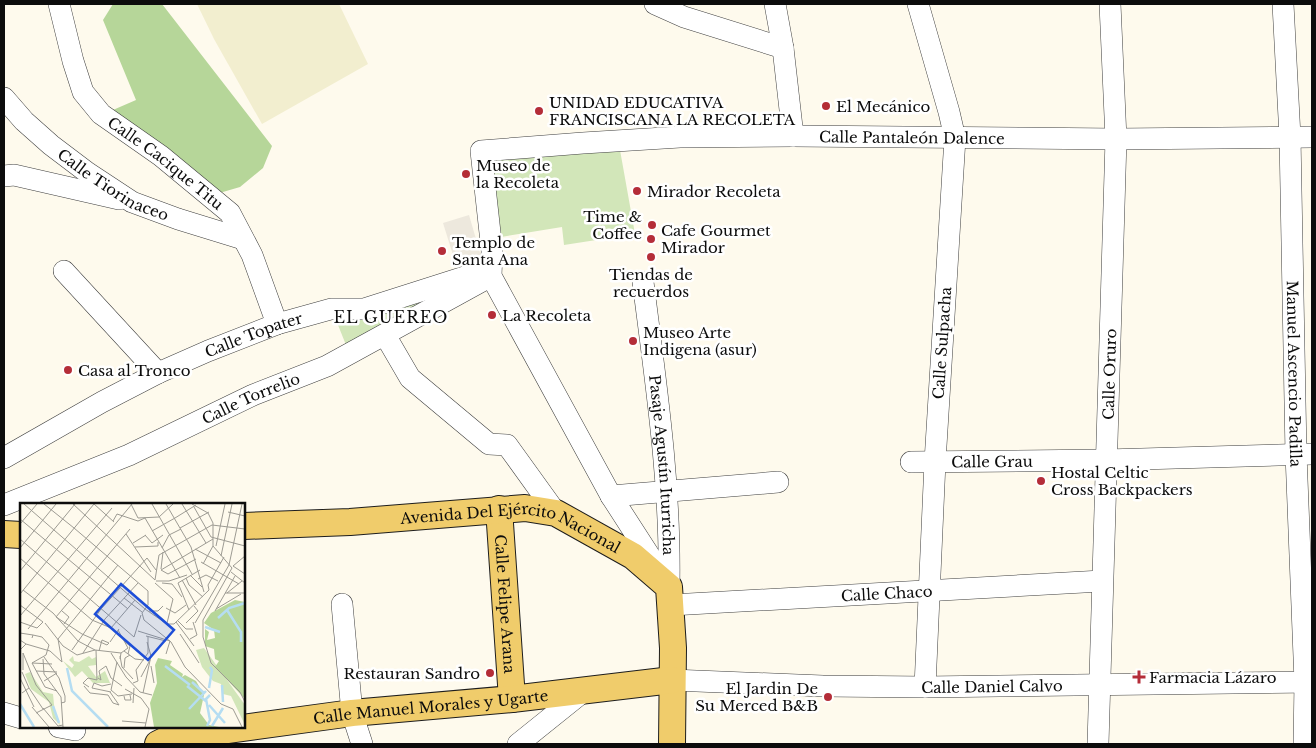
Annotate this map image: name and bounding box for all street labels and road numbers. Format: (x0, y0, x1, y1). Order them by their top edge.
street label: Calle Cacique Titu (104, 112, 228, 213)
street label: Calle Pantaleón Dalence (819, 127, 1005, 147)
street label: Calle Tiorinaceo (54, 144, 172, 224)
street label: Manuel Ascencio Padilla (1283, 280, 1306, 468)
street label: Calle Sulpacha (929, 285, 955, 400)
street label: Calle Topater (202, 308, 305, 361)
street label: Calle Oruro (1098, 328, 1120, 420)
street label: Calle Torrelio (198, 368, 303, 428)
street label: Pasaje Agustín Iturricha (645, 374, 679, 556)
street label: Calle Grau (951, 451, 1033, 471)
street label: Avenida Del Ejército Nacional (398, 498, 624, 557)
street label: Calle Felipe Arana (491, 534, 520, 675)
street label: Calle Chaco (840, 581, 933, 605)
street label: Calle Daniel Calvo (921, 676, 1063, 697)
street label: Calle Manuel Morales y Ugarte (312, 685, 549, 728)

